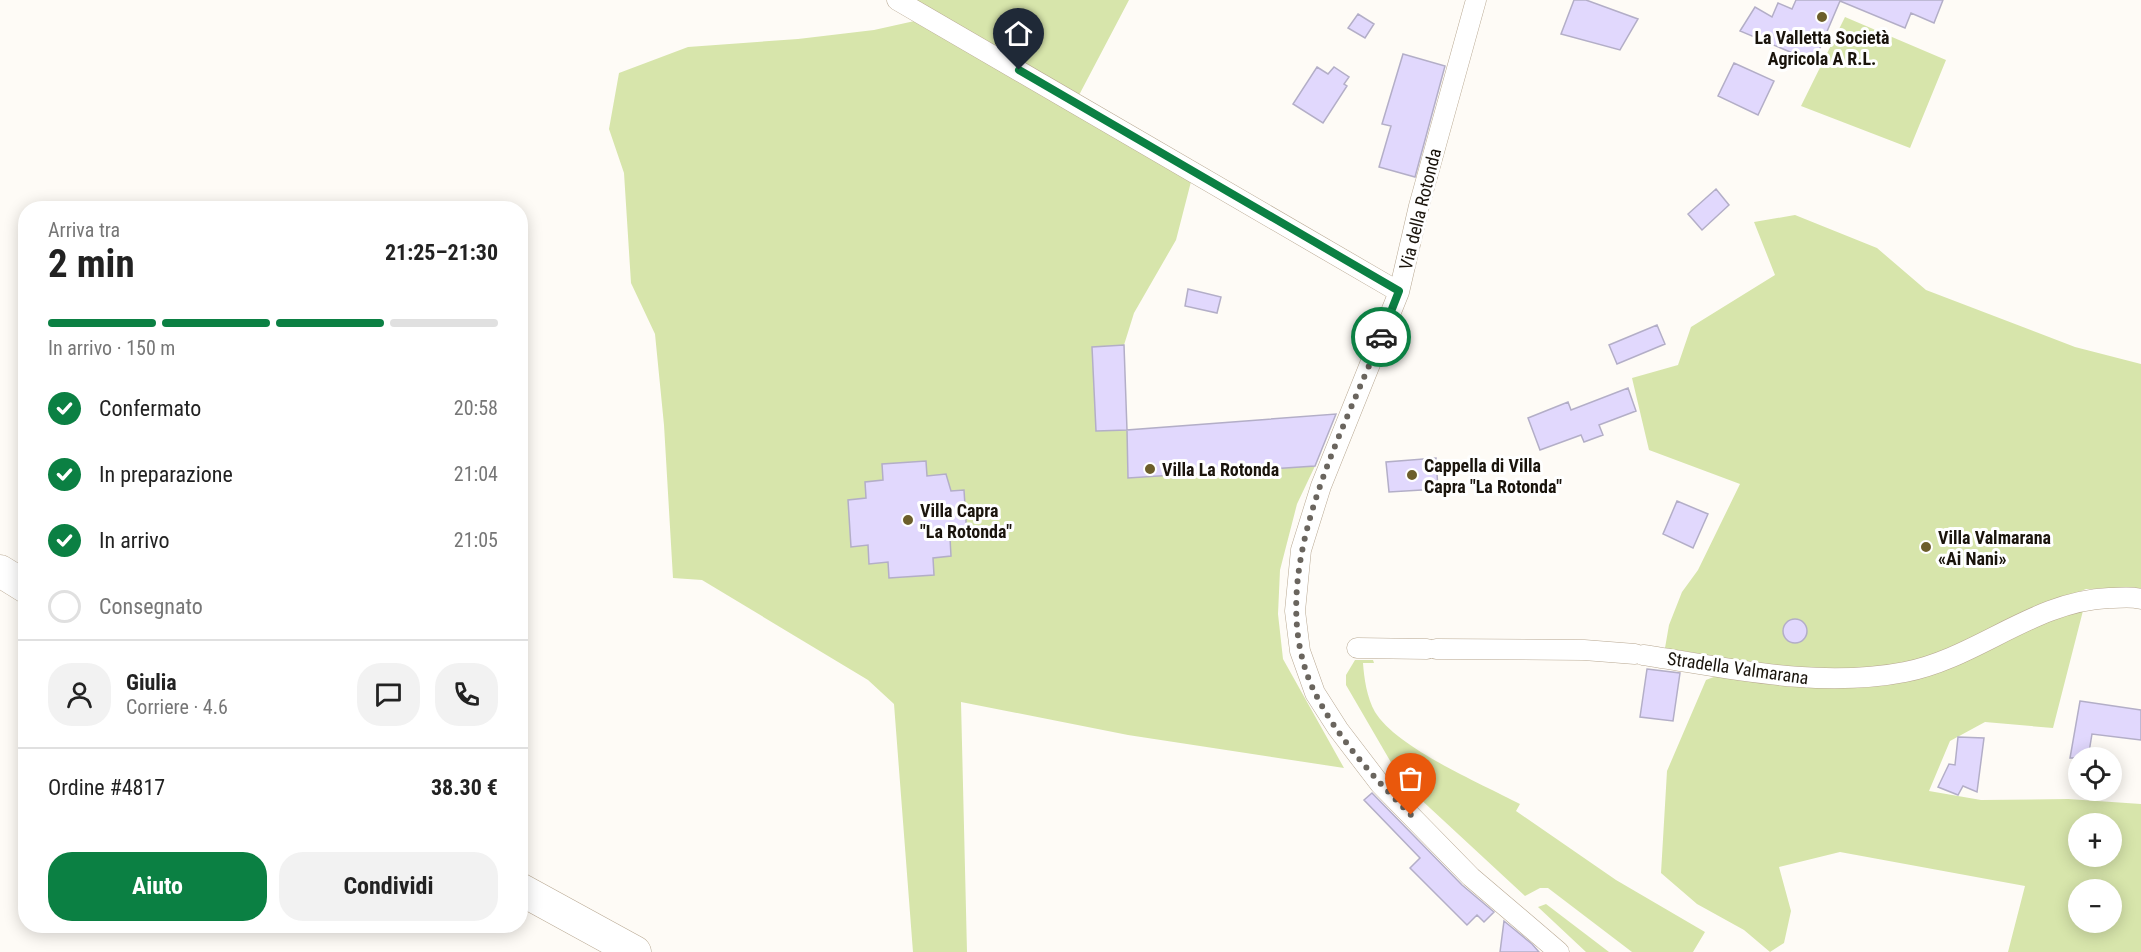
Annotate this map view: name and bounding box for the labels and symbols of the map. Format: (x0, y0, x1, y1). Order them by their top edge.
pin (993, 8, 1044, 70)
marker: La Valletta Società Agricola A R.L. (1815, 10, 1829, 24)
place label: La Valletta Società Agricola A R.L. (1754, 27, 1890, 69)
street label: Via della Rotonda (1395, 146, 1445, 272)
courier (1351, 307, 1411, 367)
place label: Cappella di Villa Capra "La Rotonda" (1424, 455, 1562, 497)
place label: Villa La Rotonda (1162, 459, 1279, 480)
marker: Villa La Rotonda (1143, 462, 1157, 476)
marker: Cappella di Villa Capra "La Rotonda" (1405, 468, 1419, 482)
place label: Villa Capra "La Rotonda" (920, 500, 1012, 542)
marker: Villa Capra "La Rotonda" (901, 513, 915, 527)
place label: Villa Valmarana «Ai Nani» (1938, 527, 2051, 569)
marker: Villa Valmarana «Ai Nani» (1919, 540, 1933, 554)
street label: Stradella Valmarana (1666, 648, 1810, 688)
pin (1385, 753, 1436, 815)

